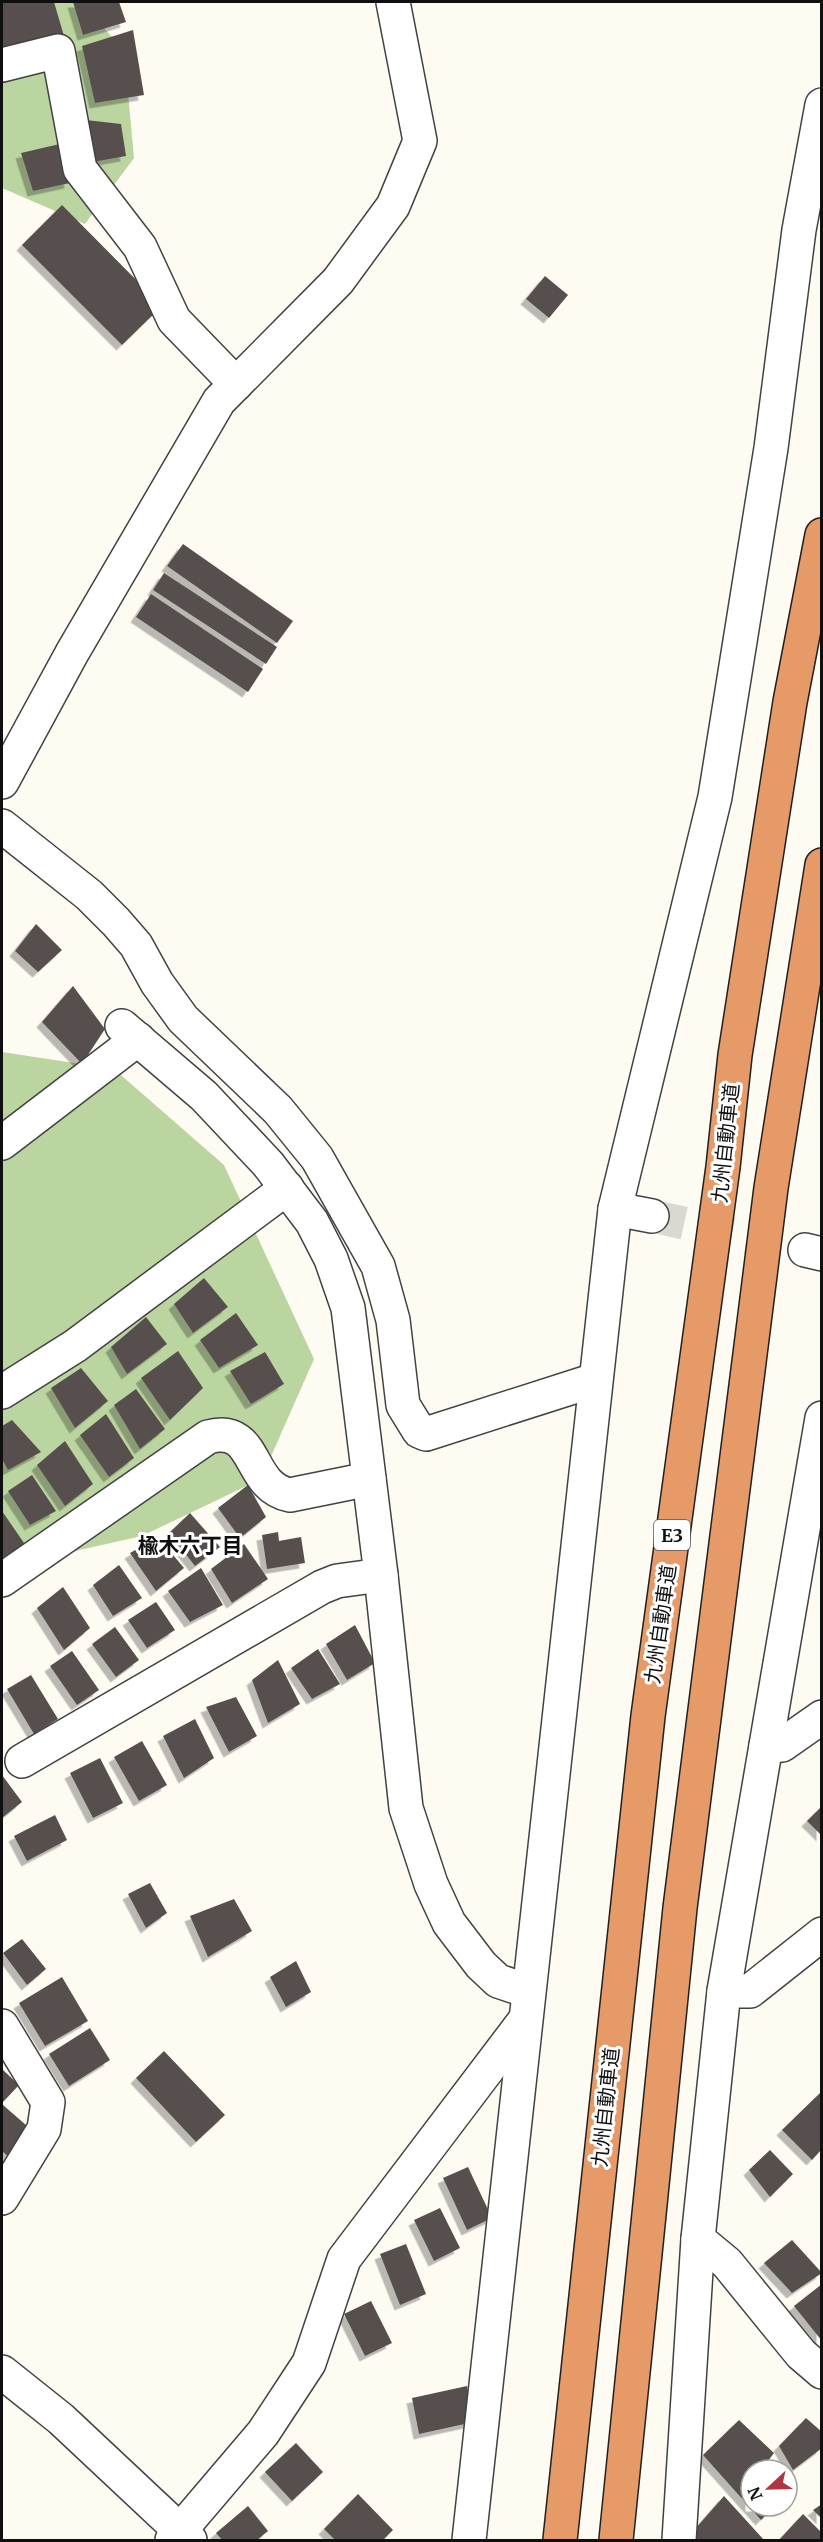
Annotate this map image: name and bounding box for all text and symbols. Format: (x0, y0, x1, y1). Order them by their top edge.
street label: 九州自動車道 (706, 1082, 744, 1204)
road number: E3 (654, 1520, 690, 1550)
district label: 楡木六丁目 (138, 1532, 243, 1559)
street label: 九州自動車道 (639, 1563, 681, 1685)
street label: 九州自動車道 (586, 2046, 624, 2168)
north arrow (739, 2458, 799, 2518)
text: N (743, 2484, 767, 2503)

